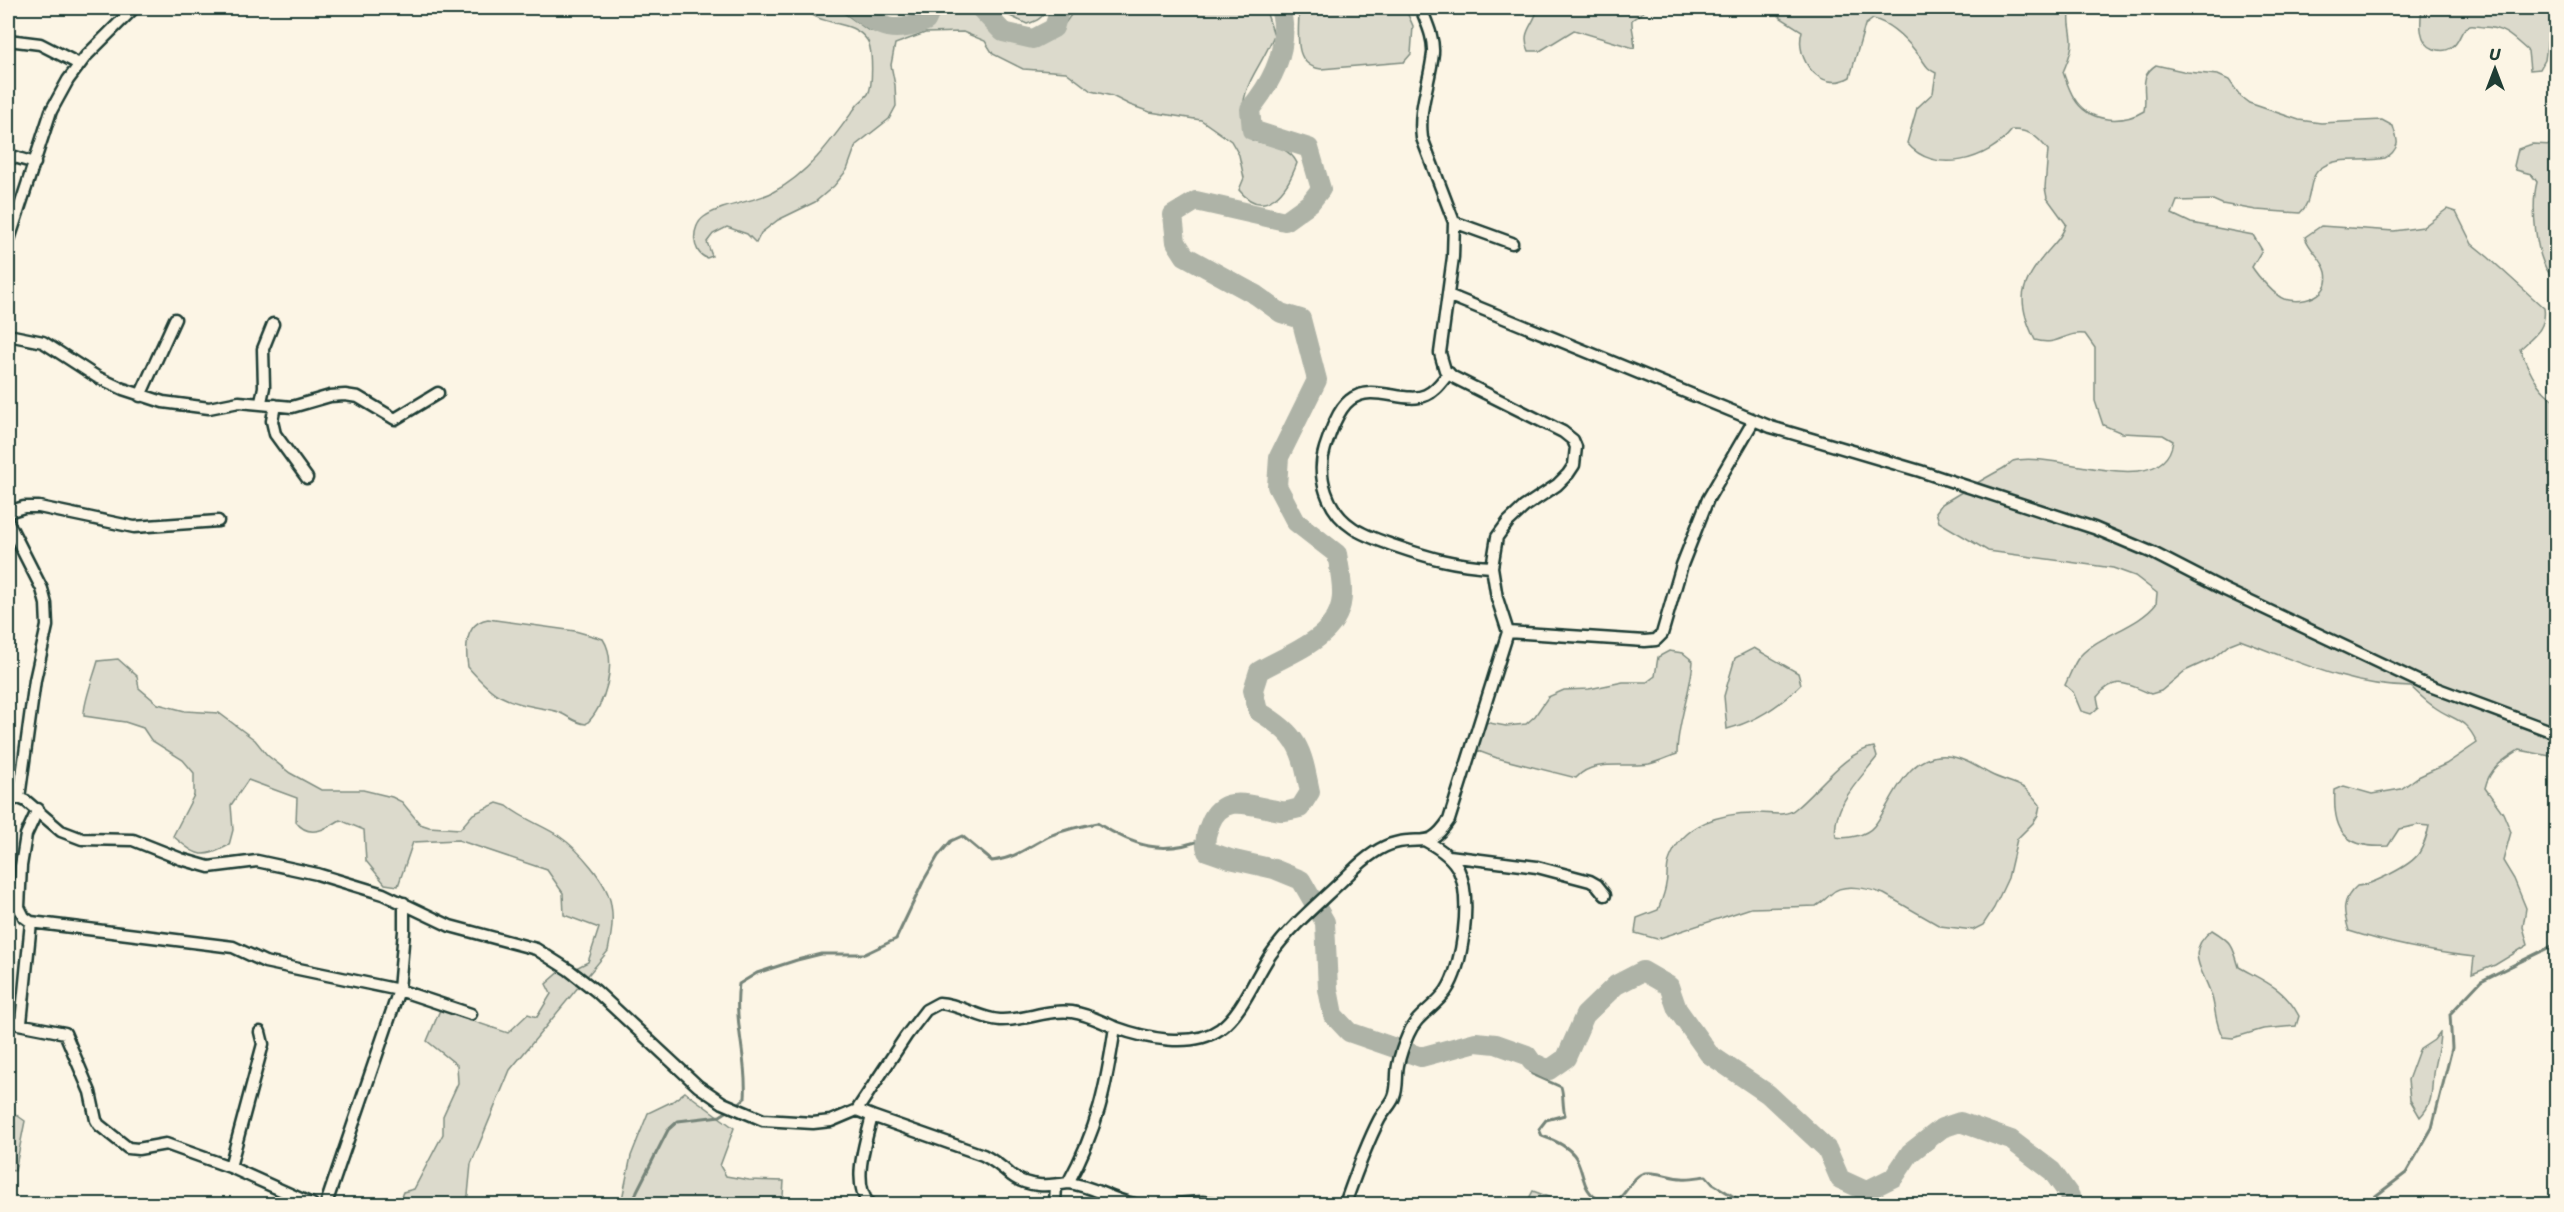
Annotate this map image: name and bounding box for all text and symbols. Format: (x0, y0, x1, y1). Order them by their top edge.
north arrow (2465, 39, 2525, 99)
text: U (2490, 40, 2502, 69)

